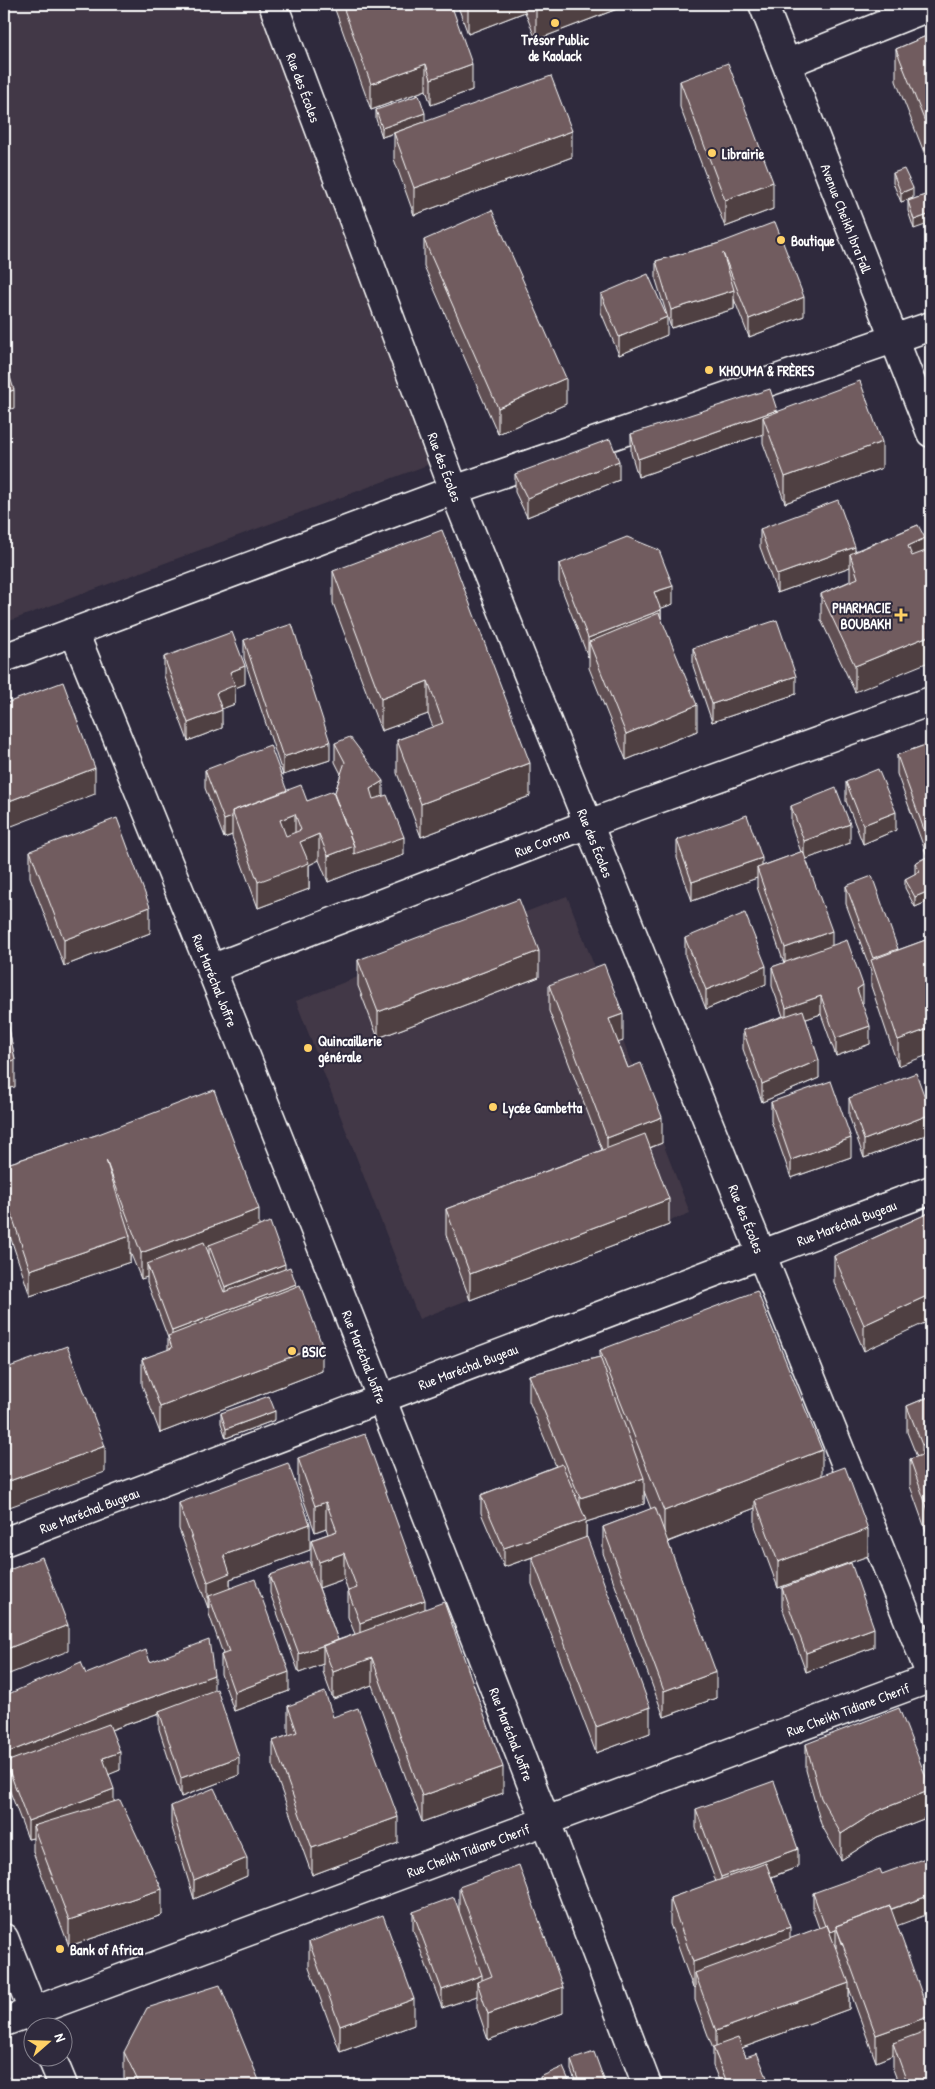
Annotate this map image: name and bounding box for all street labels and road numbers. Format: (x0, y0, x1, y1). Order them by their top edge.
street label: Rue des Écoles (283, 50, 326, 125)
street label: Avenue Cheikh Ibra Fall (817, 161, 877, 277)
street label: Rue des Écoles (424, 430, 467, 504)
street label: Rue des Écoles (574, 806, 618, 880)
street label: Rue Corona (512, 823, 572, 861)
street label: Rue Maréchal Joffre (188, 931, 243, 1030)
street label: Rue des Écoles (725, 1182, 769, 1256)
street label: Rue Maréchal Bugeau (794, 1194, 899, 1250)
street label: Rue Maréchal Joffre (338, 1307, 392, 1406)
street label: Rue Maréchal Bugeau (415, 1338, 521, 1393)
street label: Rue Maréchal Bugeau (37, 1482, 142, 1537)
street label: Rue Cheikh Tidiane Cherif (784, 1677, 912, 1740)
street label: Rue Maréchal Joffre (486, 1685, 539, 1784)
street label: Rue Cheikh Tidiane Cherif (404, 1818, 532, 1881)

